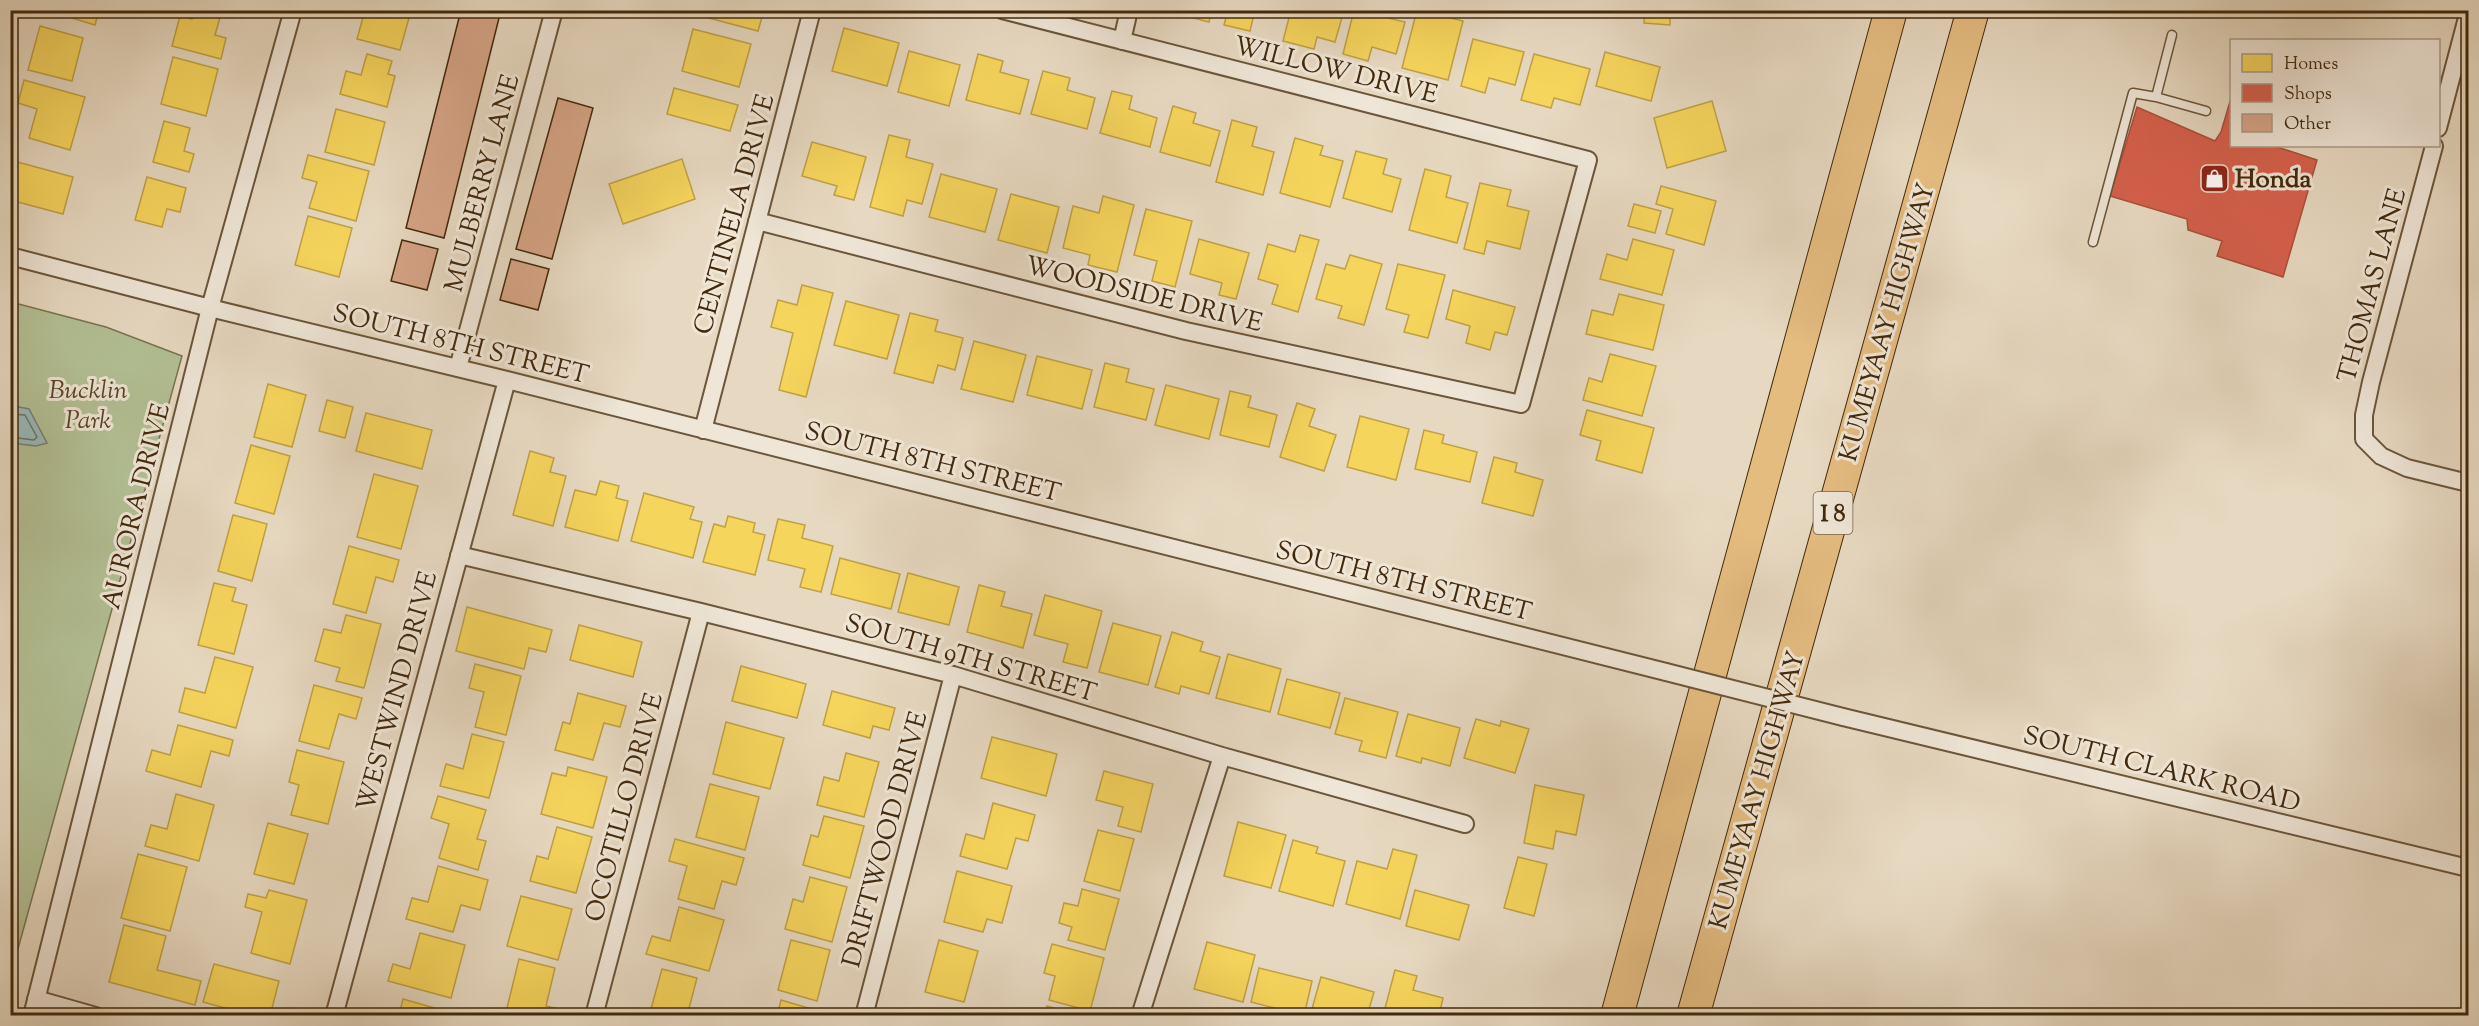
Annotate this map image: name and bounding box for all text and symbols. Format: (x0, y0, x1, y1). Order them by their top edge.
street label: WILLOW DRIVE (1229, 28, 1442, 115)
legend (2230, 39, 2440, 147)
text: Homes (2284, 52, 2338, 78)
street label: MULBERRY LANE (437, 70, 530, 297)
text: Shops (2284, 82, 2332, 108)
street label: CENTINELA DRIVE (686, 90, 785, 339)
text: Other (2284, 112, 2331, 138)
shop icon: Honda (2198, 162, 2230, 194)
place label: Honda (2235, 162, 2312, 199)
street label: KUMEYAAY HIGHWAY (1831, 179, 1946, 466)
street label: THOMAS LANE (2330, 184, 2417, 387)
street label: WOODSIDE DRIVE (1021, 248, 1266, 343)
street label: SOUTH 8TH STREET (328, 296, 592, 395)
park label: Bucklin Park (49, 373, 128, 440)
street label: AURORA DRIVE (94, 400, 181, 613)
street label: SOUTH 8TH STREET (800, 414, 1064, 513)
road number: I 8 (1814, 492, 1852, 534)
street label: SOUTH 8TH STREET (1271, 533, 1535, 632)
street label: WESTWIND DRIVE (349, 567, 448, 816)
street label: SOUTH 9TH STREET (840, 606, 1100, 713)
street label: KUMEYAAY HIGHWAY (1701, 647, 1816, 934)
street label: OCOTILLO DRIVE (577, 689, 674, 926)
street label: DRIFTWOOD DRIVE (834, 707, 938, 972)
street label: SOUTH CLARK ROAD (2019, 718, 2304, 823)

